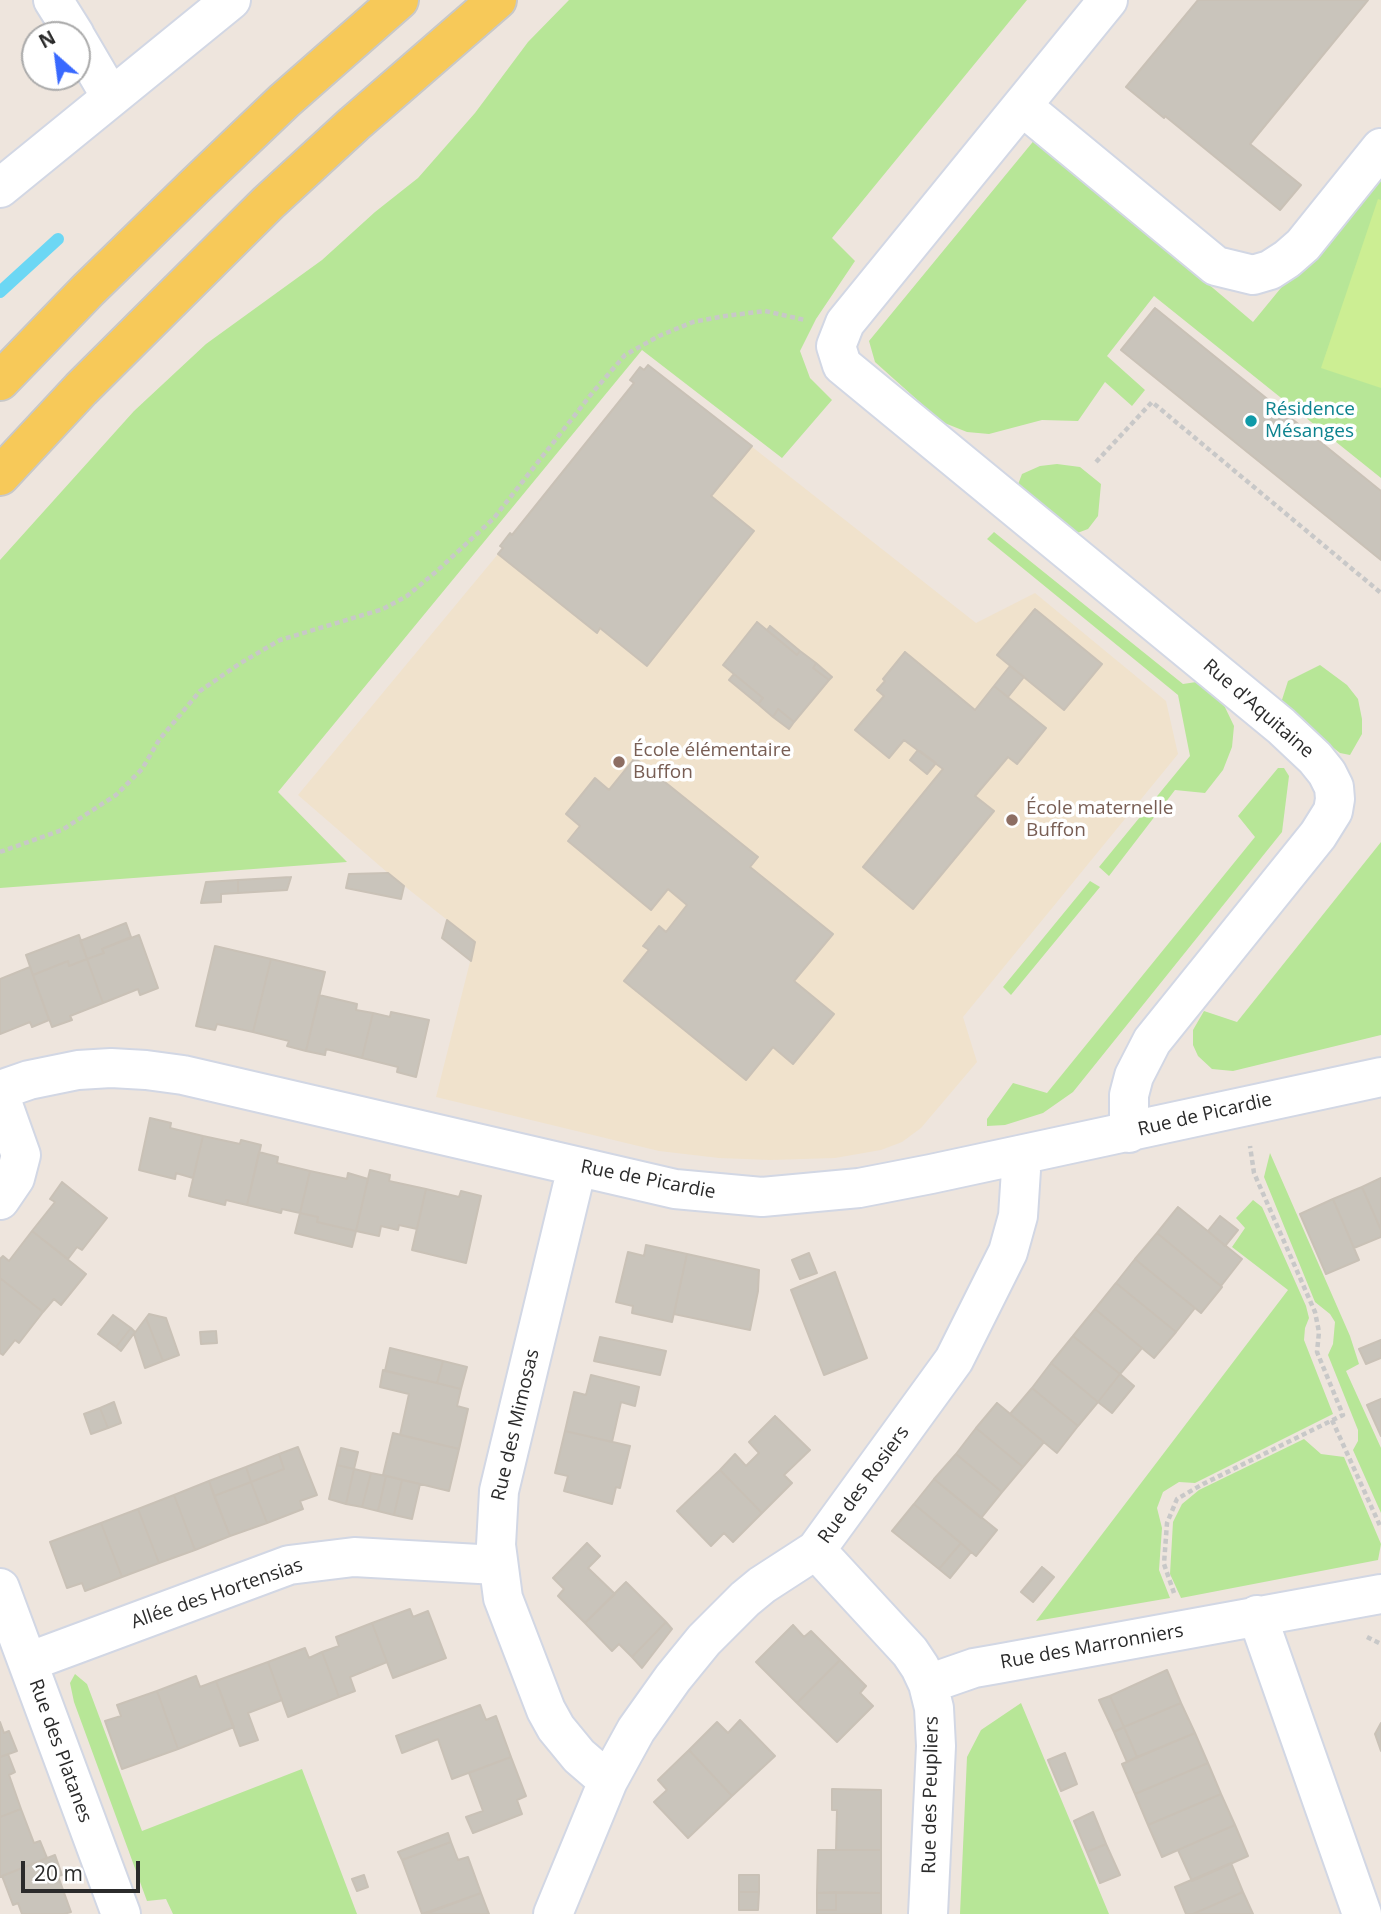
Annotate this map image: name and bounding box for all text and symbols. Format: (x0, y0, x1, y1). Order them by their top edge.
north arrow (21, 21, 91, 91)
text: N (34, 24, 60, 54)
place label: Résidence Mésanges (1265, 399, 1355, 443)
marker: Résidence Mésanges (1243, 413, 1259, 429)
street label: Rue d'Aquitaine (1198, 655, 1318, 763)
place label: École élémentaire Buffon (633, 740, 791, 784)
marker: École élémentaire Buffon (611, 754, 627, 770)
place label: École maternelle Buffon (1026, 798, 1173, 842)
marker: École maternelle Buffon (1004, 812, 1020, 828)
street label: Rue de Picardie (1136, 1088, 1274, 1142)
street label: Rue de Picardie (579, 1156, 717, 1204)
street label: Rue des Mimosas (487, 1347, 545, 1503)
street label: Rue des Rosiers (814, 1422, 914, 1548)
street label: Allée des Hortensias (128, 1554, 306, 1634)
street label: Rue des Marronniers (999, 1620, 1185, 1674)
street label: Rue des Platanes (24, 1676, 96, 1826)
street label: Rue des Peupliers (918, 1716, 944, 1874)
scale bar (24, 1848, 144, 1892)
text: 20 m (34, 1859, 83, 1887)

